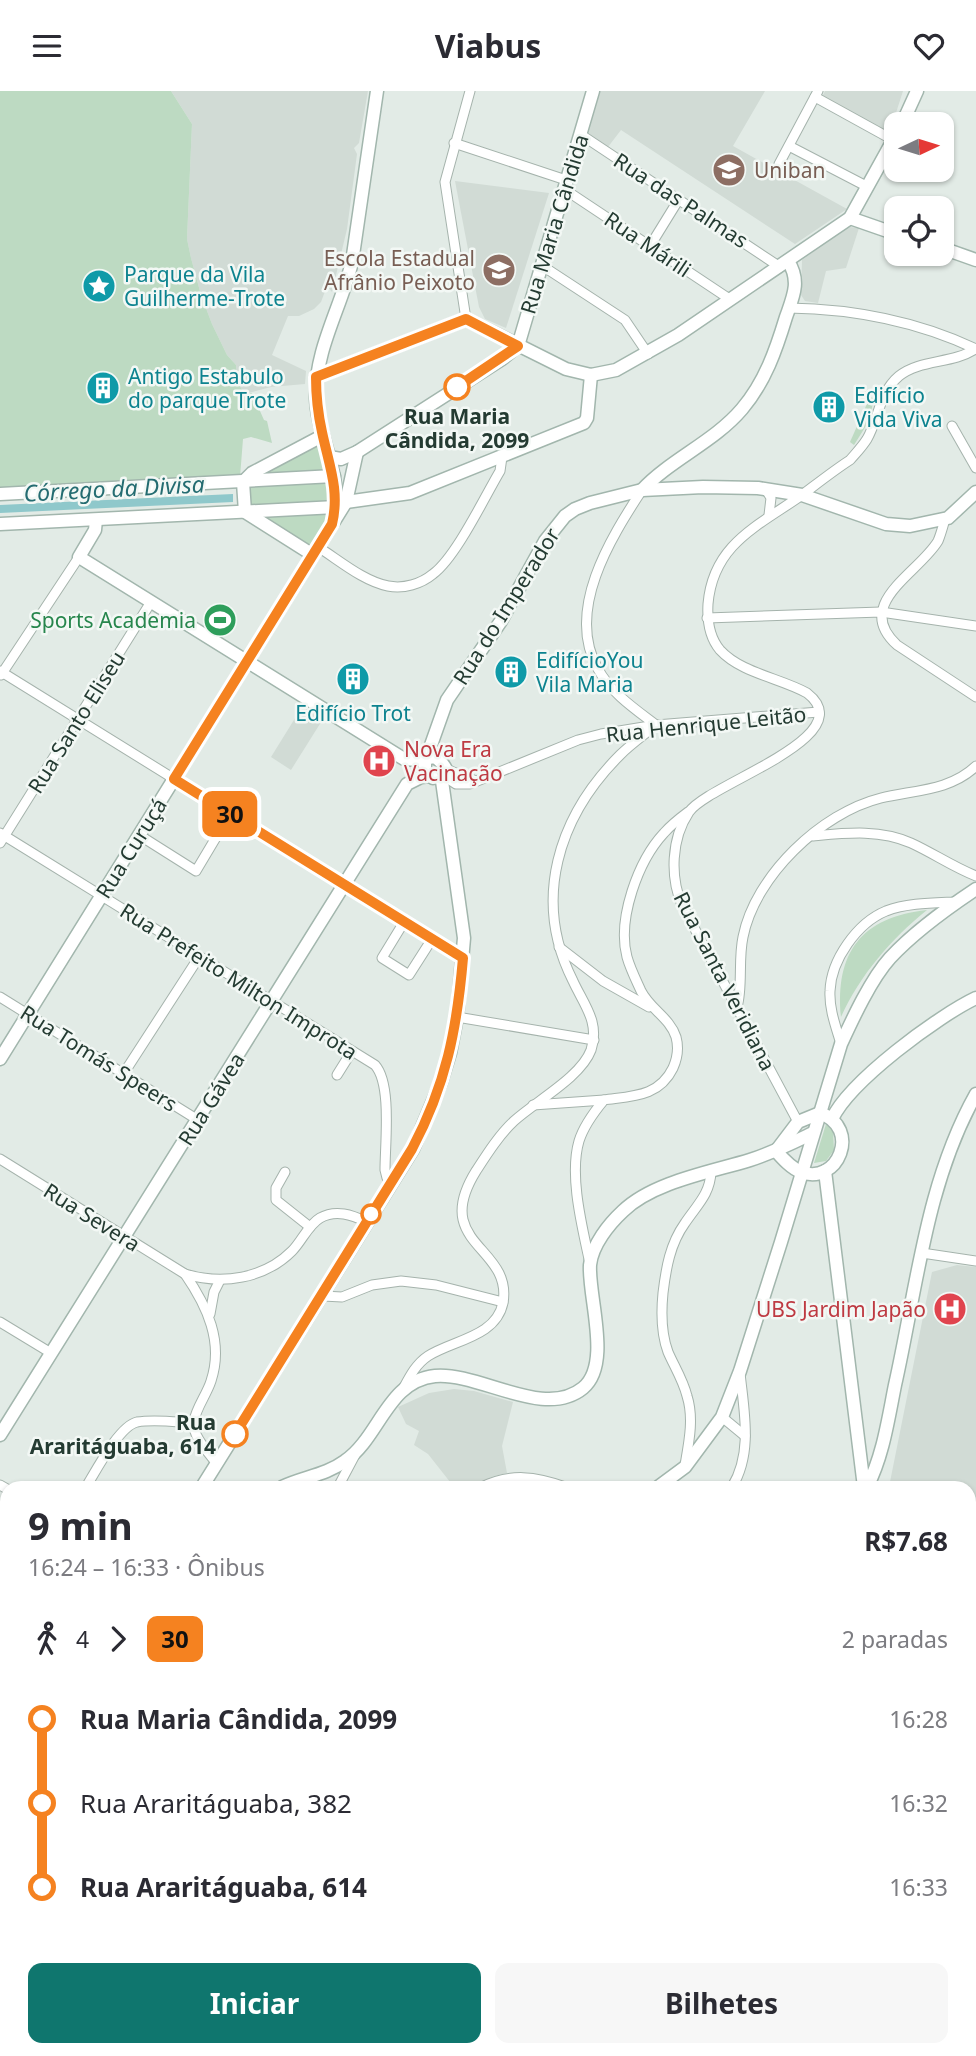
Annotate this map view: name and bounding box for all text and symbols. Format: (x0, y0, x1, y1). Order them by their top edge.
text: Viabus (435, 24, 541, 67)
icon: menu (28, 27, 66, 65)
icon: heart (910, 27, 948, 65)
north arrow (884, 112, 954, 182)
map controls (884, 112, 954, 266)
street label: Rua Maria Cândida (513, 131, 595, 317)
street label: Rua das Palmas (608, 146, 754, 254)
school or university icon: Uniban (710, 151, 748, 189)
place label: Uniban (754, 156, 825, 184)
button: locate (884, 196, 954, 266)
street label: Rua Márili (599, 205, 697, 283)
place label: Escola Estadual Afrânio Peixoto (324, 244, 475, 296)
school or university icon: Escola Estadual Afrânio Peixoto (480, 251, 518, 289)
place label: Parque da Vila Guilherme-Trote (124, 260, 285, 312)
place icon: Parque da Vila Guilherme-Trote (80, 267, 118, 305)
place label: Antigo Estabulo do parque Trote (128, 362, 286, 414)
building icon: Antigo Estabulo do parque Trote (84, 369, 122, 407)
marker: Rua Maria Cândida, 2099 (444, 374, 470, 400)
place label: Edifício Vida Viva (854, 381, 943, 433)
building icon: Edifício Vida Viva (810, 388, 848, 426)
place label: Rua Maria Cândida, 2099 (385, 402, 529, 454)
water label: Córrego da Divisa (23, 467, 205, 509)
street label: Rua do Imperador (446, 522, 566, 690)
sports icon: Sports Academia (201, 601, 239, 639)
place label: Sports Academia (30, 606, 196, 634)
street label: Rua Santo Eliseu (21, 646, 131, 798)
place label: EdifícioYou Vila Maria (536, 646, 643, 698)
building icon: EdifícioYou Vila Maria (492, 653, 530, 691)
building icon: Edifício Trot (334, 660, 372, 698)
place label: Edifício Trot (295, 699, 411, 727)
street label: Rua Henrique Leitão (604, 700, 808, 748)
place label: Nova Era Vacinação (404, 735, 503, 787)
hospital icon: Nova Era Vacinação (360, 742, 398, 780)
line badge: 30 (198, 791, 262, 837)
street label: Rua Curuçá (89, 793, 173, 903)
text: 30 (216, 797, 244, 830)
street label: Rua Santa Veridiana (668, 887, 782, 1075)
street label: Rua Prefeito Milton Improta (115, 896, 363, 1066)
street label: Rua Tomás Speers (15, 998, 183, 1118)
street label: Rua Gávea (171, 1047, 251, 1151)
street label: Rua Severa (38, 1176, 146, 1258)
unlabelled marker (361, 1204, 381, 1224)
hospital icon: UBS Jardim Japão (931, 1290, 969, 1328)
place label: UBS Jardim Japão (756, 1295, 926, 1323)
place label: Rua Araritáguaba, 614 (30, 1408, 216, 1460)
marker: Rua Araritáguaba, 614 (222, 1421, 248, 1447)
text: 9 min (28, 1499, 133, 1551)
text: R$7.68 (864, 1523, 948, 1559)
text: 16:24 – 16:33 · Ônibus (28, 1551, 265, 1583)
icon: walk (28, 1620, 66, 1658)
icon: forward (99, 1620, 137, 1658)
text: 30 (161, 1622, 189, 1655)
text: 4 (76, 1623, 89, 1655)
text: 2 paradas (842, 1623, 948, 1655)
text: Rua Maria Cândida, 2099 (80, 1701, 397, 1737)
text: 16:28 (889, 1703, 948, 1735)
text: Rua Araritáguaba, 382 (80, 1785, 352, 1821)
text: 16:32 (889, 1787, 948, 1819)
text: Rua Araritáguaba, 614 (80, 1869, 367, 1905)
text: 16:33 (889, 1871, 948, 1903)
button: Iniciar (28, 1963, 481, 2043)
button: Bilhetes (495, 1963, 948, 2043)

